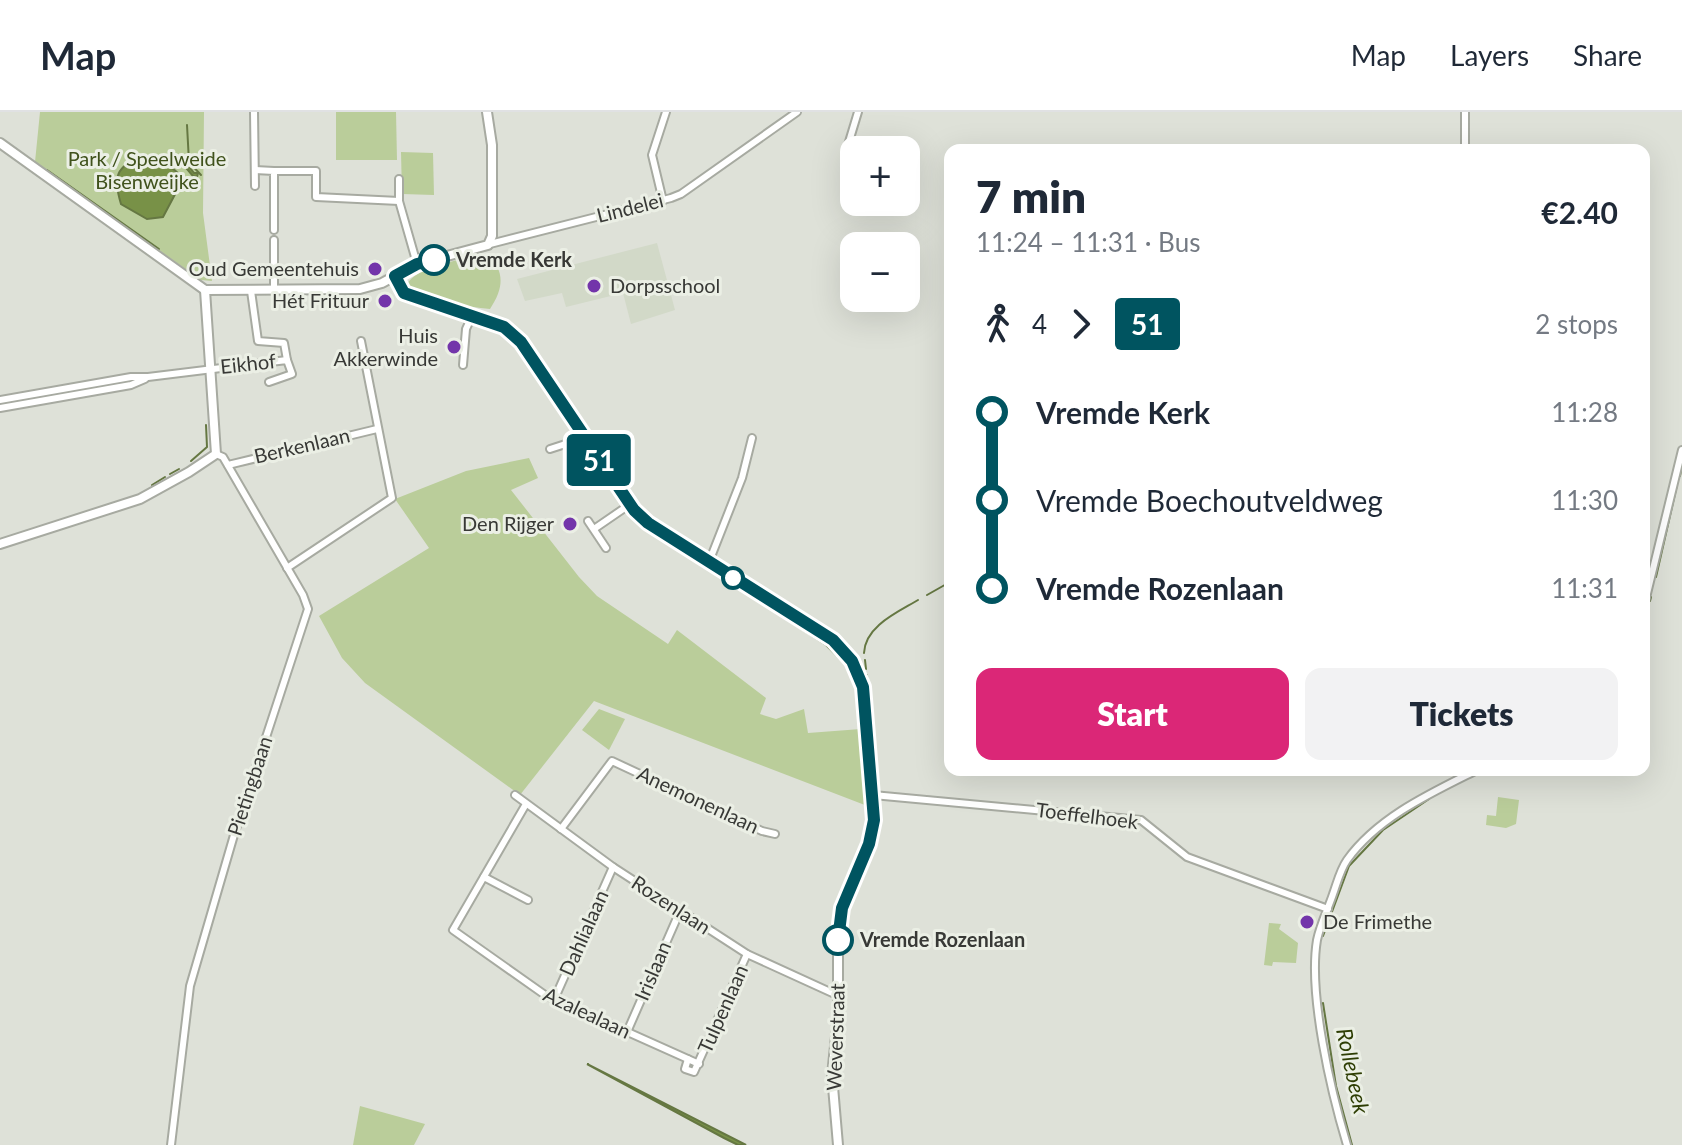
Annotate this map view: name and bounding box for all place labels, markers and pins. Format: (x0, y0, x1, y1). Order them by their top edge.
marker: Vremde Kerk (419, 245, 449, 275)
place label: Vremde Kerk (455, 247, 572, 271)
place label: Oud Gemeentehuis (189, 256, 359, 280)
marker: Oud Gemeentehuis (366, 260, 384, 278)
place label: Dorpsschool (610, 273, 720, 297)
marker: Dorpsschool (585, 277, 603, 295)
place label: Hét Frituur (272, 288, 370, 312)
marker: Hét Frituur (376, 292, 394, 310)
place label: Huis Akkerwinde (333, 323, 438, 370)
marker: Huis Akkerwinde (445, 338, 463, 356)
place label: Den Rijger (462, 511, 555, 535)
marker: Den Rijger (561, 515, 579, 533)
unlabelled marker (722, 567, 744, 589)
place label: De Frimethe (1323, 909, 1432, 933)
marker: De Frimethe (1298, 913, 1316, 931)
marker: Vremde Rozenlaan (823, 925, 853, 955)
place label: Vremde Rozenlaan (859, 927, 1025, 951)

